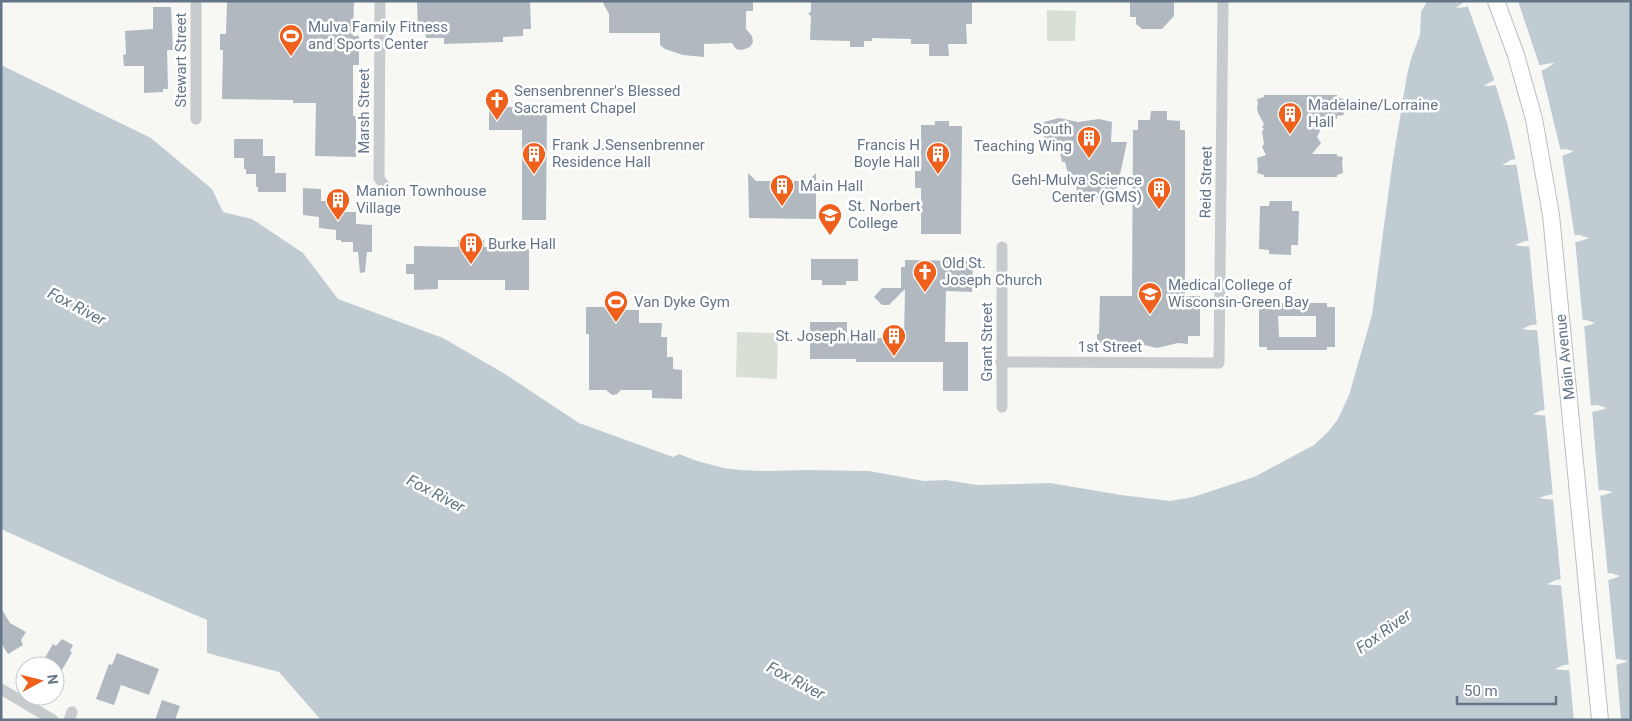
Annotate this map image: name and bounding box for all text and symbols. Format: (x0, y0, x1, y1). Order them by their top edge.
street label: Stewart Street (172, 12, 190, 107)
place label: Mulva Family Fitness and Sports Center (308, 18, 448, 53)
sports icon: Mulva Family Fitness and Sports Center (278, 23, 304, 57)
street label: Marsh Street (355, 68, 373, 154)
place label: Sensenbrenner's Blessed Sacrament Chapel (514, 82, 681, 117)
church icon: Sensenbrenner's Blessed Sacrament Chapel (484, 87, 510, 121)
place label: Madelaine/Lorraine Hall (1308, 96, 1438, 131)
building icon: Madelaine/Lorraine Hall (1277, 101, 1303, 135)
place label: South Teaching Wing (974, 120, 1072, 155)
building icon: South Teaching Wing (1076, 125, 1102, 159)
place label: Frank J.Sensenbrenner Residence Hall (552, 136, 705, 171)
place label: Francis H Boyle Hall (854, 136, 920, 171)
building icon: Frank J.Sensenbrenner Residence Hall (521, 141, 547, 175)
building icon: Francis H Boyle Hall (925, 141, 951, 175)
street label: Reid Street (1196, 145, 1216, 218)
place label: Gehl-Mulva Science Center (GMS) (1011, 171, 1142, 206)
building icon: Main Hall (769, 173, 795, 207)
building icon: Gehl-Mulva Science Center (GMS) (1146, 176, 1172, 210)
place label: Main Hall (800, 177, 863, 195)
place label: Manion Townhouse Village (356, 182, 487, 217)
building icon: Manion Townhouse Village (325, 187, 351, 221)
place label: St. Norbert College (848, 197, 921, 232)
school or university icon: St. Norbert College (817, 202, 843, 236)
building icon: Burke Hall (458, 231, 484, 265)
place label: Burke Hall (488, 235, 556, 253)
place label: Old St. Joseph Church (942, 254, 1042, 289)
church icon: Old St. Joseph Church (912, 259, 938, 293)
place label: Medical College of Wisconsin-Green Bay (1168, 276, 1309, 311)
school or university icon: Medical College of Wisconsin-Green Bay (1137, 281, 1163, 315)
water label: Fox River (45, 283, 110, 330)
sports icon: Van Dyke Gym (603, 289, 629, 323)
place label: Van Dyke Gym (634, 293, 730, 311)
street label: Grant Street (978, 302, 996, 382)
street label: Main Avenue (1552, 313, 1578, 401)
building icon: St. Joseph Hall (881, 323, 907, 357)
place label: St. Joseph Hall (775, 327, 876, 345)
street label: 1st Street (1078, 338, 1142, 356)
water label: Fox River (404, 470, 469, 517)
water label: Fox River (1352, 605, 1415, 657)
north arrow (15, 656, 65, 706)
water label: Fox River (764, 657, 829, 704)
text: N (44, 674, 61, 685)
scale bar (1457, 674, 1556, 706)
text: 50 m (1464, 682, 1498, 700)

